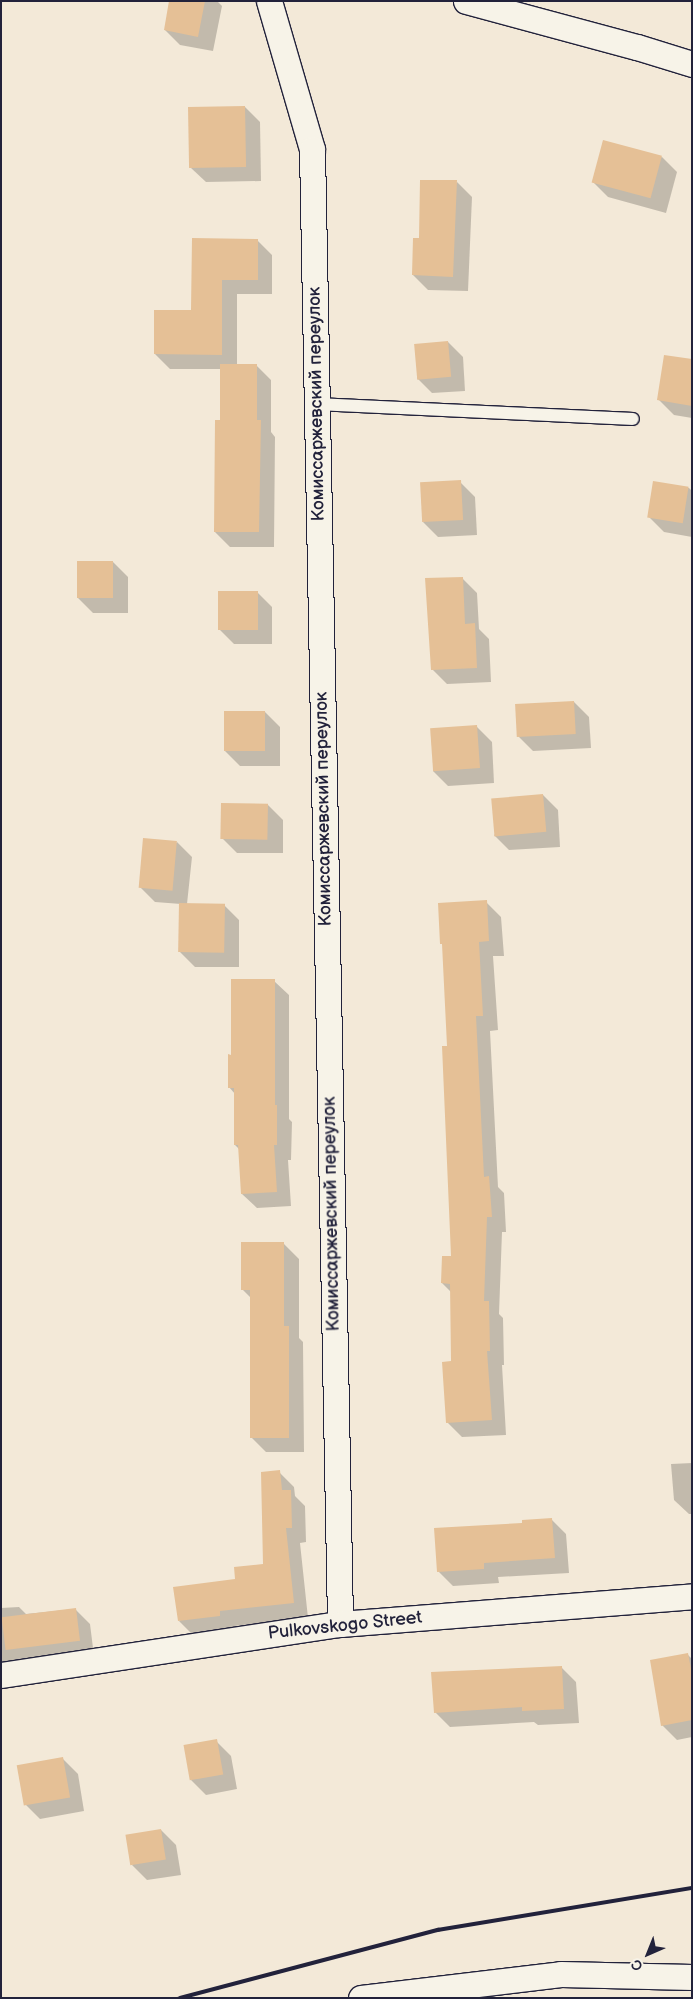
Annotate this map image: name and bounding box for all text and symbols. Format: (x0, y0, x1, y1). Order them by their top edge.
street label: Комиссаржевский переулок (304, 286, 330, 522)
street label: Комиссаржевский переулок (311, 691, 337, 927)
street label: Комиссаржевский переулок (319, 1096, 345, 1332)
street label: Pulkovskogo Street (267, 1607, 423, 1645)
north arrow (623, 1929, 673, 1979)
text: С (628, 1956, 647, 1975)

